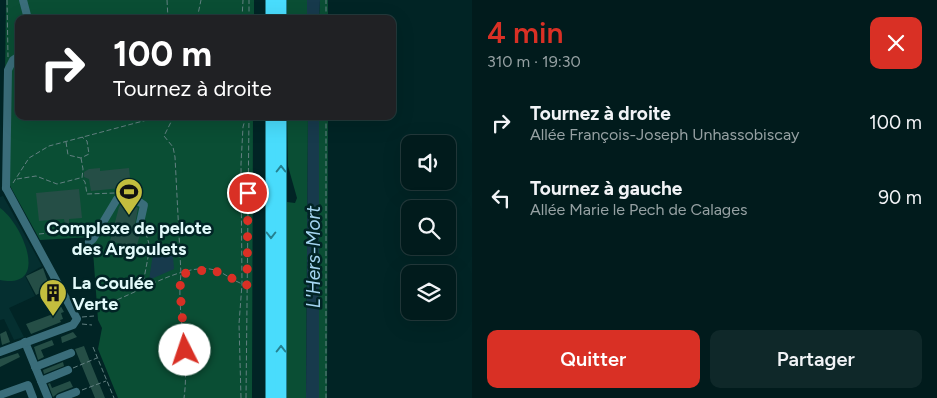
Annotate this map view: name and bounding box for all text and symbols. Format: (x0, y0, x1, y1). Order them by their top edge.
text: 4 min (487, 14, 563, 51)
button: close (870, 17, 922, 69)
text: 100 m (113, 33, 212, 75)
icon: right (30, 35, 95, 100)
text: 310 m · 19:30 (487, 52, 581, 71)
text: Tournez à droite (113, 75, 272, 102)
text: Tournez à droite (530, 102, 671, 125)
icon: right (487, 109, 515, 137)
text: 100 m (869, 111, 922, 134)
text: Allée François-Joseph Unhassobiscay (530, 125, 799, 144)
map controls (401, 135, 456, 320)
button: sound (401, 135, 456, 190)
one-way arrow (276, 165, 286, 173)
pin (227, 172, 269, 214)
sports icon: Complexe de pelote des Argoulets (114, 177, 144, 216)
text: Tournez à gauche (530, 177, 682, 200)
icon: arrive (234, 179, 262, 207)
icon: left (487, 184, 515, 212)
text: 90 m (878, 186, 922, 209)
button: search (401, 200, 456, 255)
text: Allée Marie le Pech de Calages (530, 200, 747, 219)
water label: L'Hers-Mort (302, 205, 325, 308)
place label: Complexe de pelote des Argoulets (46, 217, 212, 260)
one-way arrow (266, 232, 276, 239)
button: layers (401, 265, 456, 320)
place label: La Coulée Verte (72, 272, 154, 315)
building icon: La Coulée Verte (38, 278, 68, 317)
position arrow (158, 323, 210, 375)
button: Quitter (487, 330, 700, 388)
button: Partager (710, 330, 922, 388)
one-way arrow (276, 345, 286, 353)

